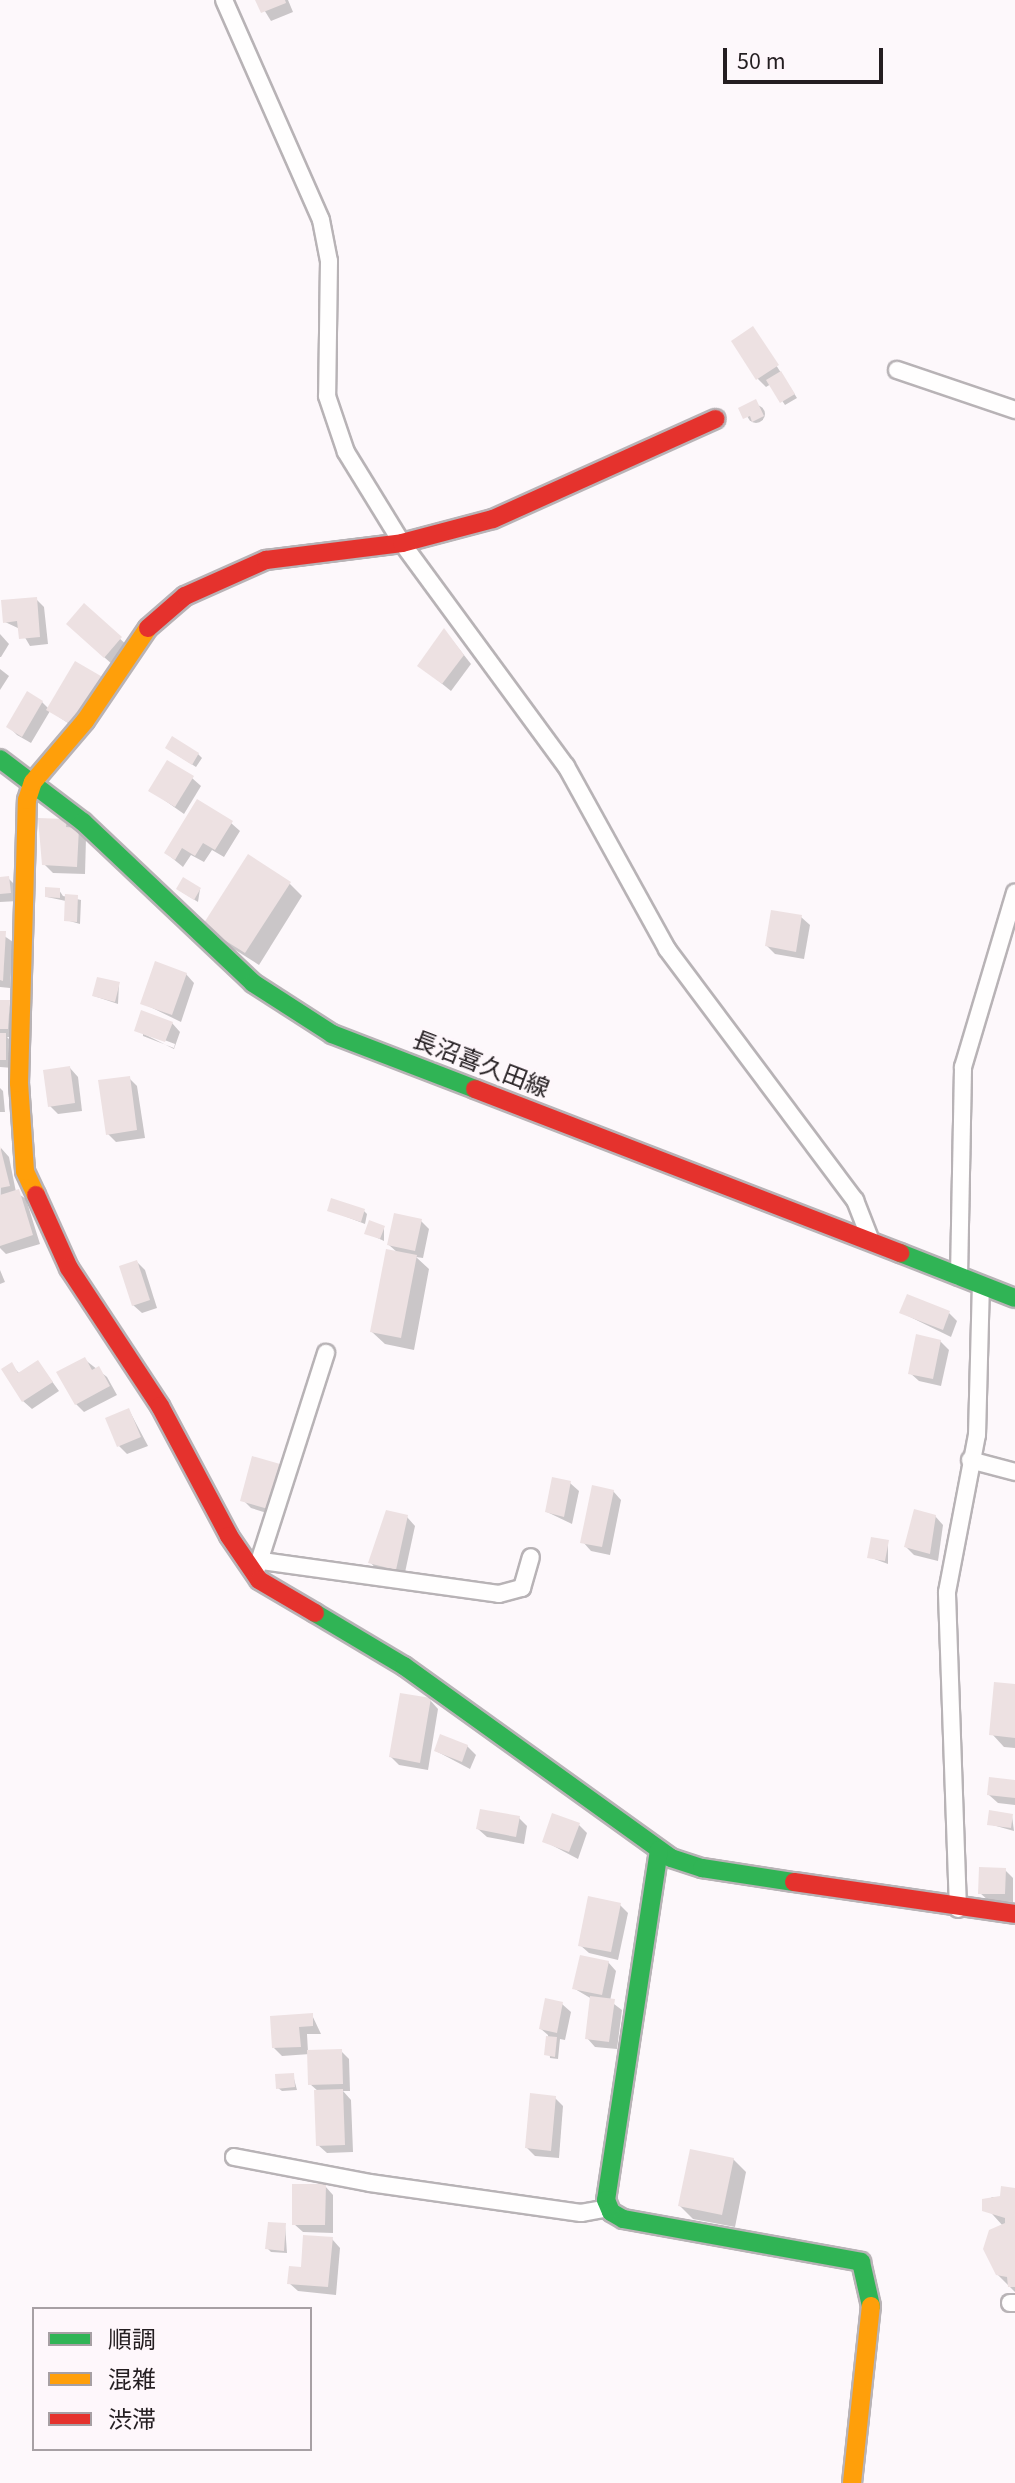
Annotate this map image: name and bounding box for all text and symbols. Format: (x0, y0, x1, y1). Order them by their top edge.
scale bar (727, 32, 887, 82)
text: 50 m (737, 44, 786, 79)
street label: 長沼喜久田線 (409, 1026, 553, 1104)
legend (32, 2307, 312, 2451)
text: 順調 (108, 2323, 156, 2358)
text: 混雑 (108, 2363, 156, 2398)
text: 渋滞 (108, 2403, 156, 2438)

